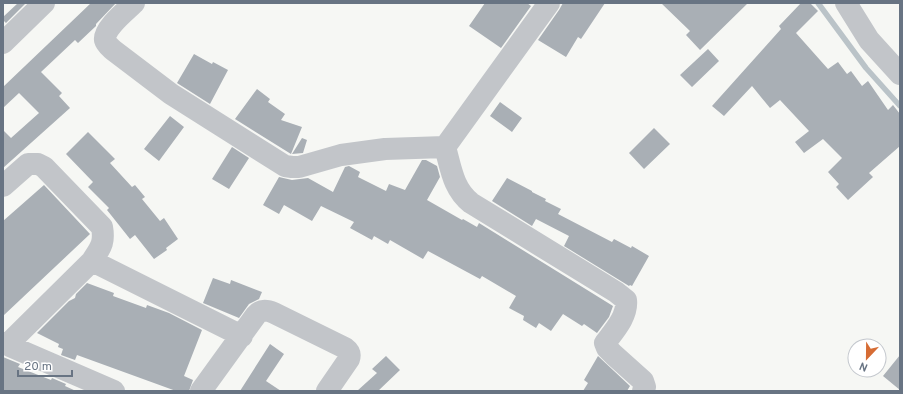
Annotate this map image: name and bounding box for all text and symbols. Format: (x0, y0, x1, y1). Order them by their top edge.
north arrow (847, 338, 887, 378)
scale bar (18, 352, 72, 378)
text: N (857, 358, 870, 374)
text: 20 m (24, 359, 52, 375)

